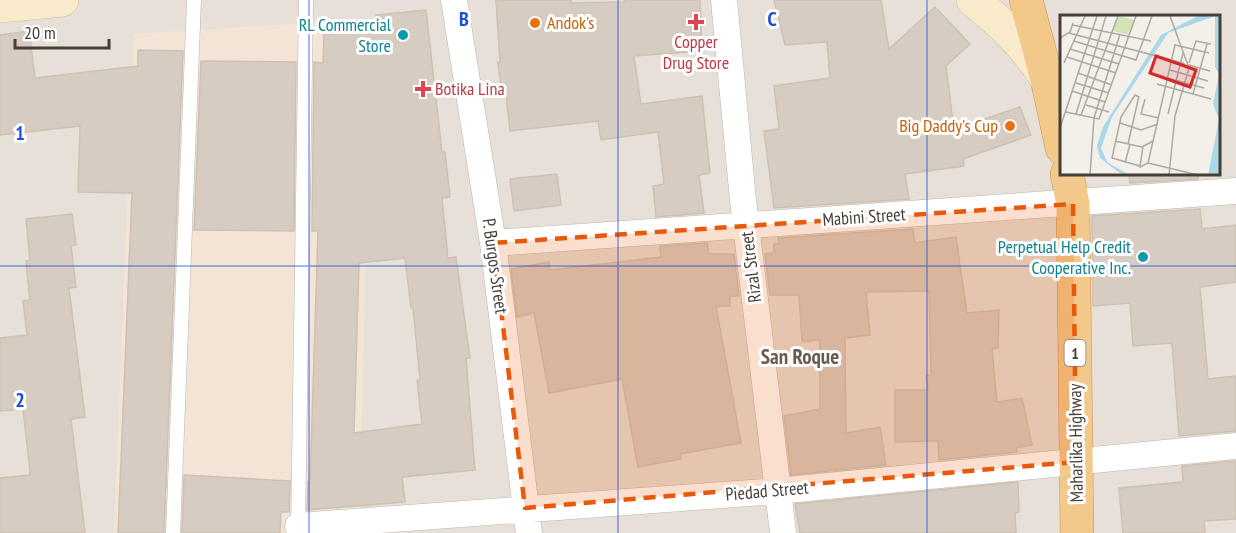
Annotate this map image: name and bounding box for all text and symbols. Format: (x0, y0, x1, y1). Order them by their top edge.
text: B (459, 6, 469, 32)
text: C (767, 6, 777, 32)
place label: Andok's (547, 11, 594, 34)
scale bar (15, 12, 110, 50)
place label: RL Commercial Store (299, 13, 392, 57)
marker: Copper Drug Store (689, 15, 703, 29)
inset map (1060, 15, 1221, 176)
marker: Andok's (528, 16, 542, 30)
text: 20 m (24, 21, 56, 44)
marker: RL Commercial Store (396, 28, 410, 42)
place label: Copper Drug Store (663, 30, 729, 74)
place label: Botika Lina (435, 77, 505, 100)
marker: Botika Lina (416, 82, 430, 96)
place label: Big Daddy's Cup (899, 114, 998, 137)
marker: Big Daddy's Cup (1003, 119, 1017, 133)
text: 1 (15, 120, 25, 146)
street label: Mabini Street (822, 202, 906, 231)
street label: P. Burgos Street (477, 217, 514, 315)
street label: Rizal Street (735, 230, 766, 304)
place label: Perpetual Help Credit Cooperative Inc. (998, 235, 1131, 279)
marker: Perpetual Help Credit Cooperative Inc. (1136, 250, 1150, 264)
road number: 1 (1064, 340, 1086, 366)
district label: San Roque (761, 343, 839, 370)
street label: Maharlika Highway (1063, 383, 1088, 503)
text: 2 (15, 387, 25, 413)
street label: Piedad Street (724, 475, 810, 506)

